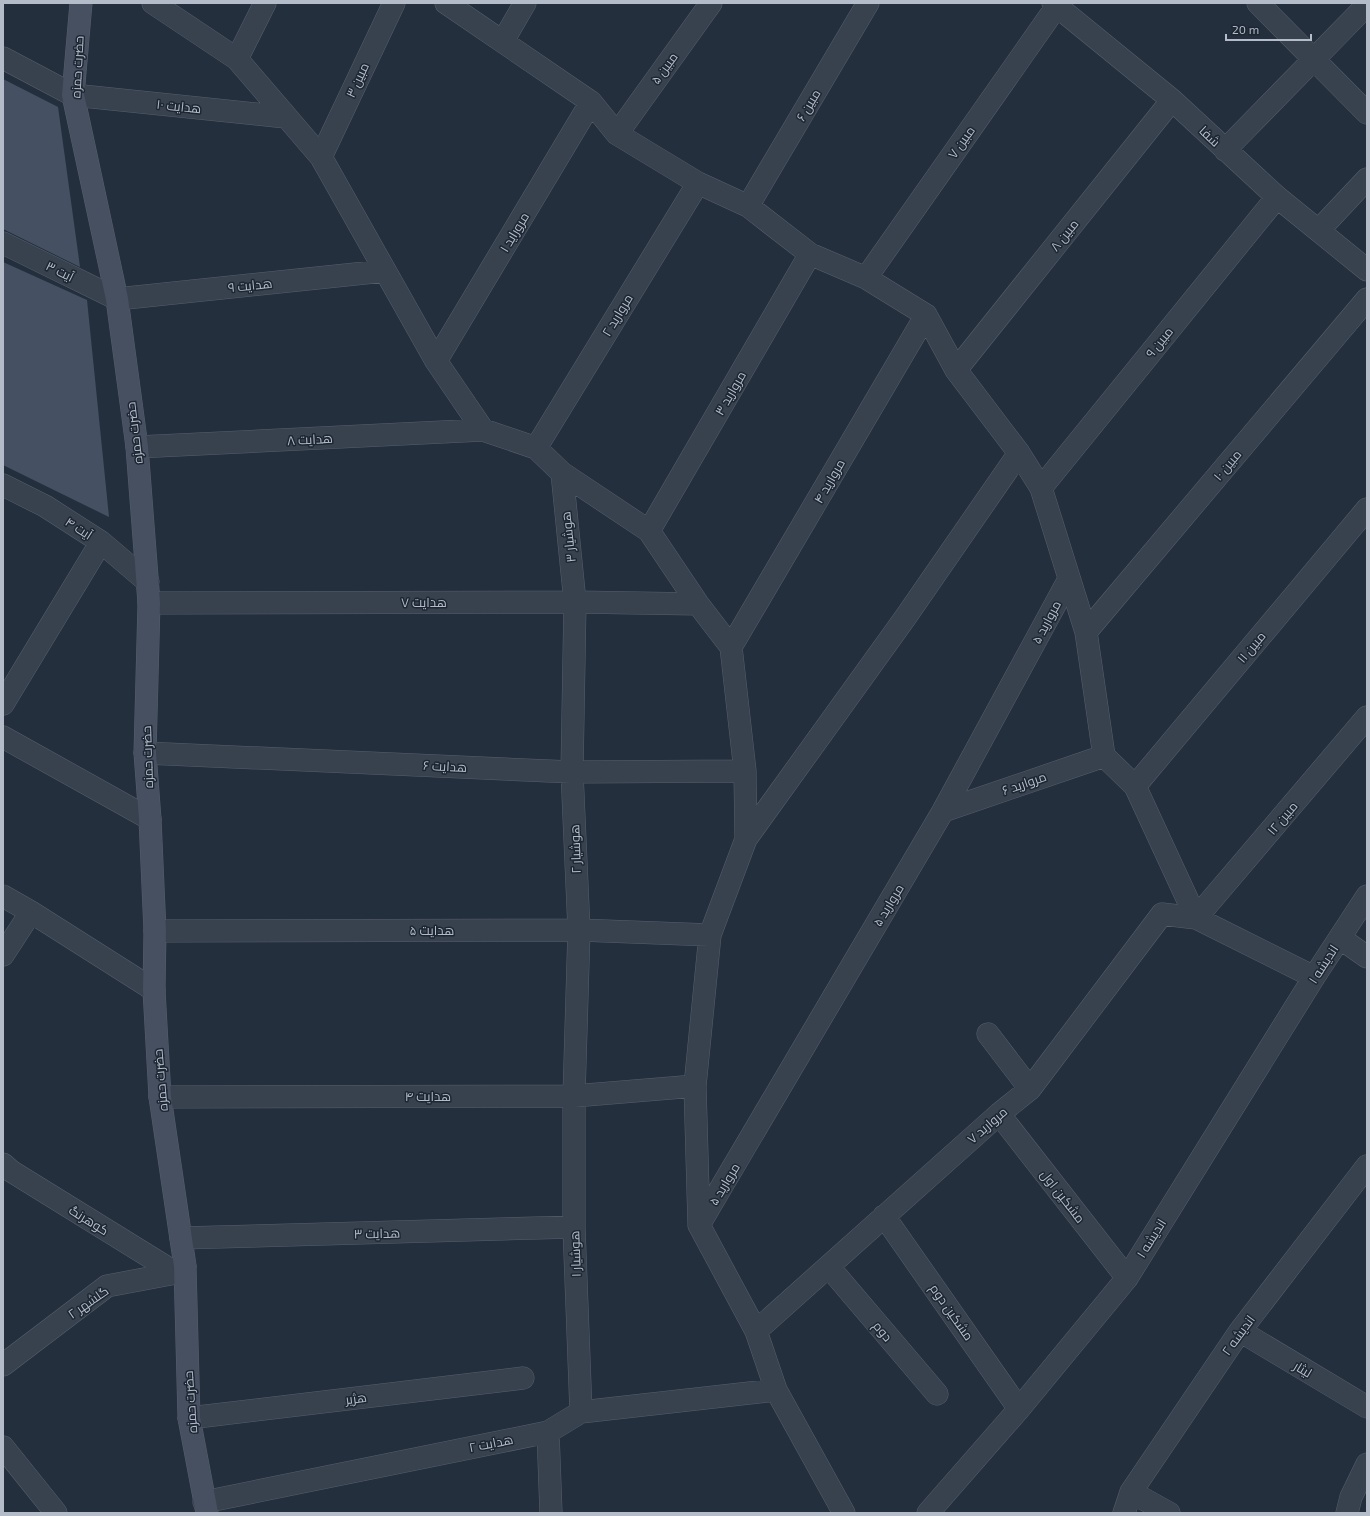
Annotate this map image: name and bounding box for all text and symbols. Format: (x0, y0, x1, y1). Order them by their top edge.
scale bar (1226, 16, 1311, 42)
text: 20 m (1232, 22, 1259, 36)
street label: حضرت حمزه (67, 35, 87, 99)
street label: مبین ۵ (647, 49, 681, 87)
street label: مبین ۳ (342, 60, 372, 100)
street label: مبین ۶ (792, 86, 824, 124)
street label: هدایت ۱۰ (156, 96, 202, 116)
street label: شفا (1196, 122, 1224, 150)
street label: مبین ۷ (944, 123, 978, 161)
street label: مروراید ۱ (496, 209, 532, 255)
street label: مبین ۸ (1046, 216, 1082, 254)
street label: آیت ۳ (43, 257, 77, 285)
street label: هدایت ۹ (227, 275, 273, 295)
street label: مروارید ۲ (598, 291, 636, 339)
street label: مبین ۹ (1142, 323, 1176, 361)
street label: مروارید ۳ (711, 368, 749, 418)
street label: حضرت حمزه (122, 401, 146, 465)
street label: هدایت ۸ (287, 430, 333, 448)
street label: مبین ۱۰ (1210, 446, 1244, 484)
street label: مروارید ۴ (810, 456, 848, 506)
street label: هوشیار ۳ (557, 511, 579, 563)
street label: آیت ۴ (62, 513, 96, 543)
street label: هدایت ۷ (401, 594, 447, 610)
street label: مروارید ۵ (1028, 598, 1064, 646)
street label: مبین ۱۱ (1233, 628, 1269, 666)
street label: حضرت حمزه (138, 726, 156, 788)
street label: هدایت ۶ (423, 757, 467, 775)
street label: مروارید ۶ (1000, 768, 1048, 798)
street label: مبین ۱۲ (1263, 798, 1301, 838)
street label: هوشیار ۲ (566, 824, 584, 874)
street label: مروارید ۵ (869, 881, 907, 929)
street label: هدایت ۵ (410, 922, 454, 938)
street label: اندیشه ۱ (1305, 942, 1341, 986)
street label: حضرت حمزه (149, 1048, 171, 1112)
street label: هدایت ۴ (405, 1088, 451, 1104)
street label: مروارید ۷ (964, 1103, 1010, 1147)
street label: مروارید ۵ (705, 1160, 743, 1208)
street label: مشکین اول (1036, 1166, 1089, 1226)
street label: کوهرنگ (66, 1202, 112, 1238)
street label: اندیشه ۱ (1133, 1216, 1169, 1260)
street label: هدایت ۳ (354, 1225, 400, 1241)
street label: هوشیار ۱ (566, 1230, 584, 1278)
street label: مشکین دوم (925, 1281, 977, 1345)
street label: گلشهر ۲ (64, 1282, 112, 1322)
street label: اندیشه ۲ (1218, 1312, 1258, 1358)
street label: دوم (868, 1318, 896, 1346)
street label: لیثار (1290, 1357, 1315, 1381)
street label: حضرت حمزه (180, 1370, 200, 1434)
street label: هژیر (343, 1389, 368, 1407)
street label: هدایت ۲ (468, 1431, 514, 1455)

